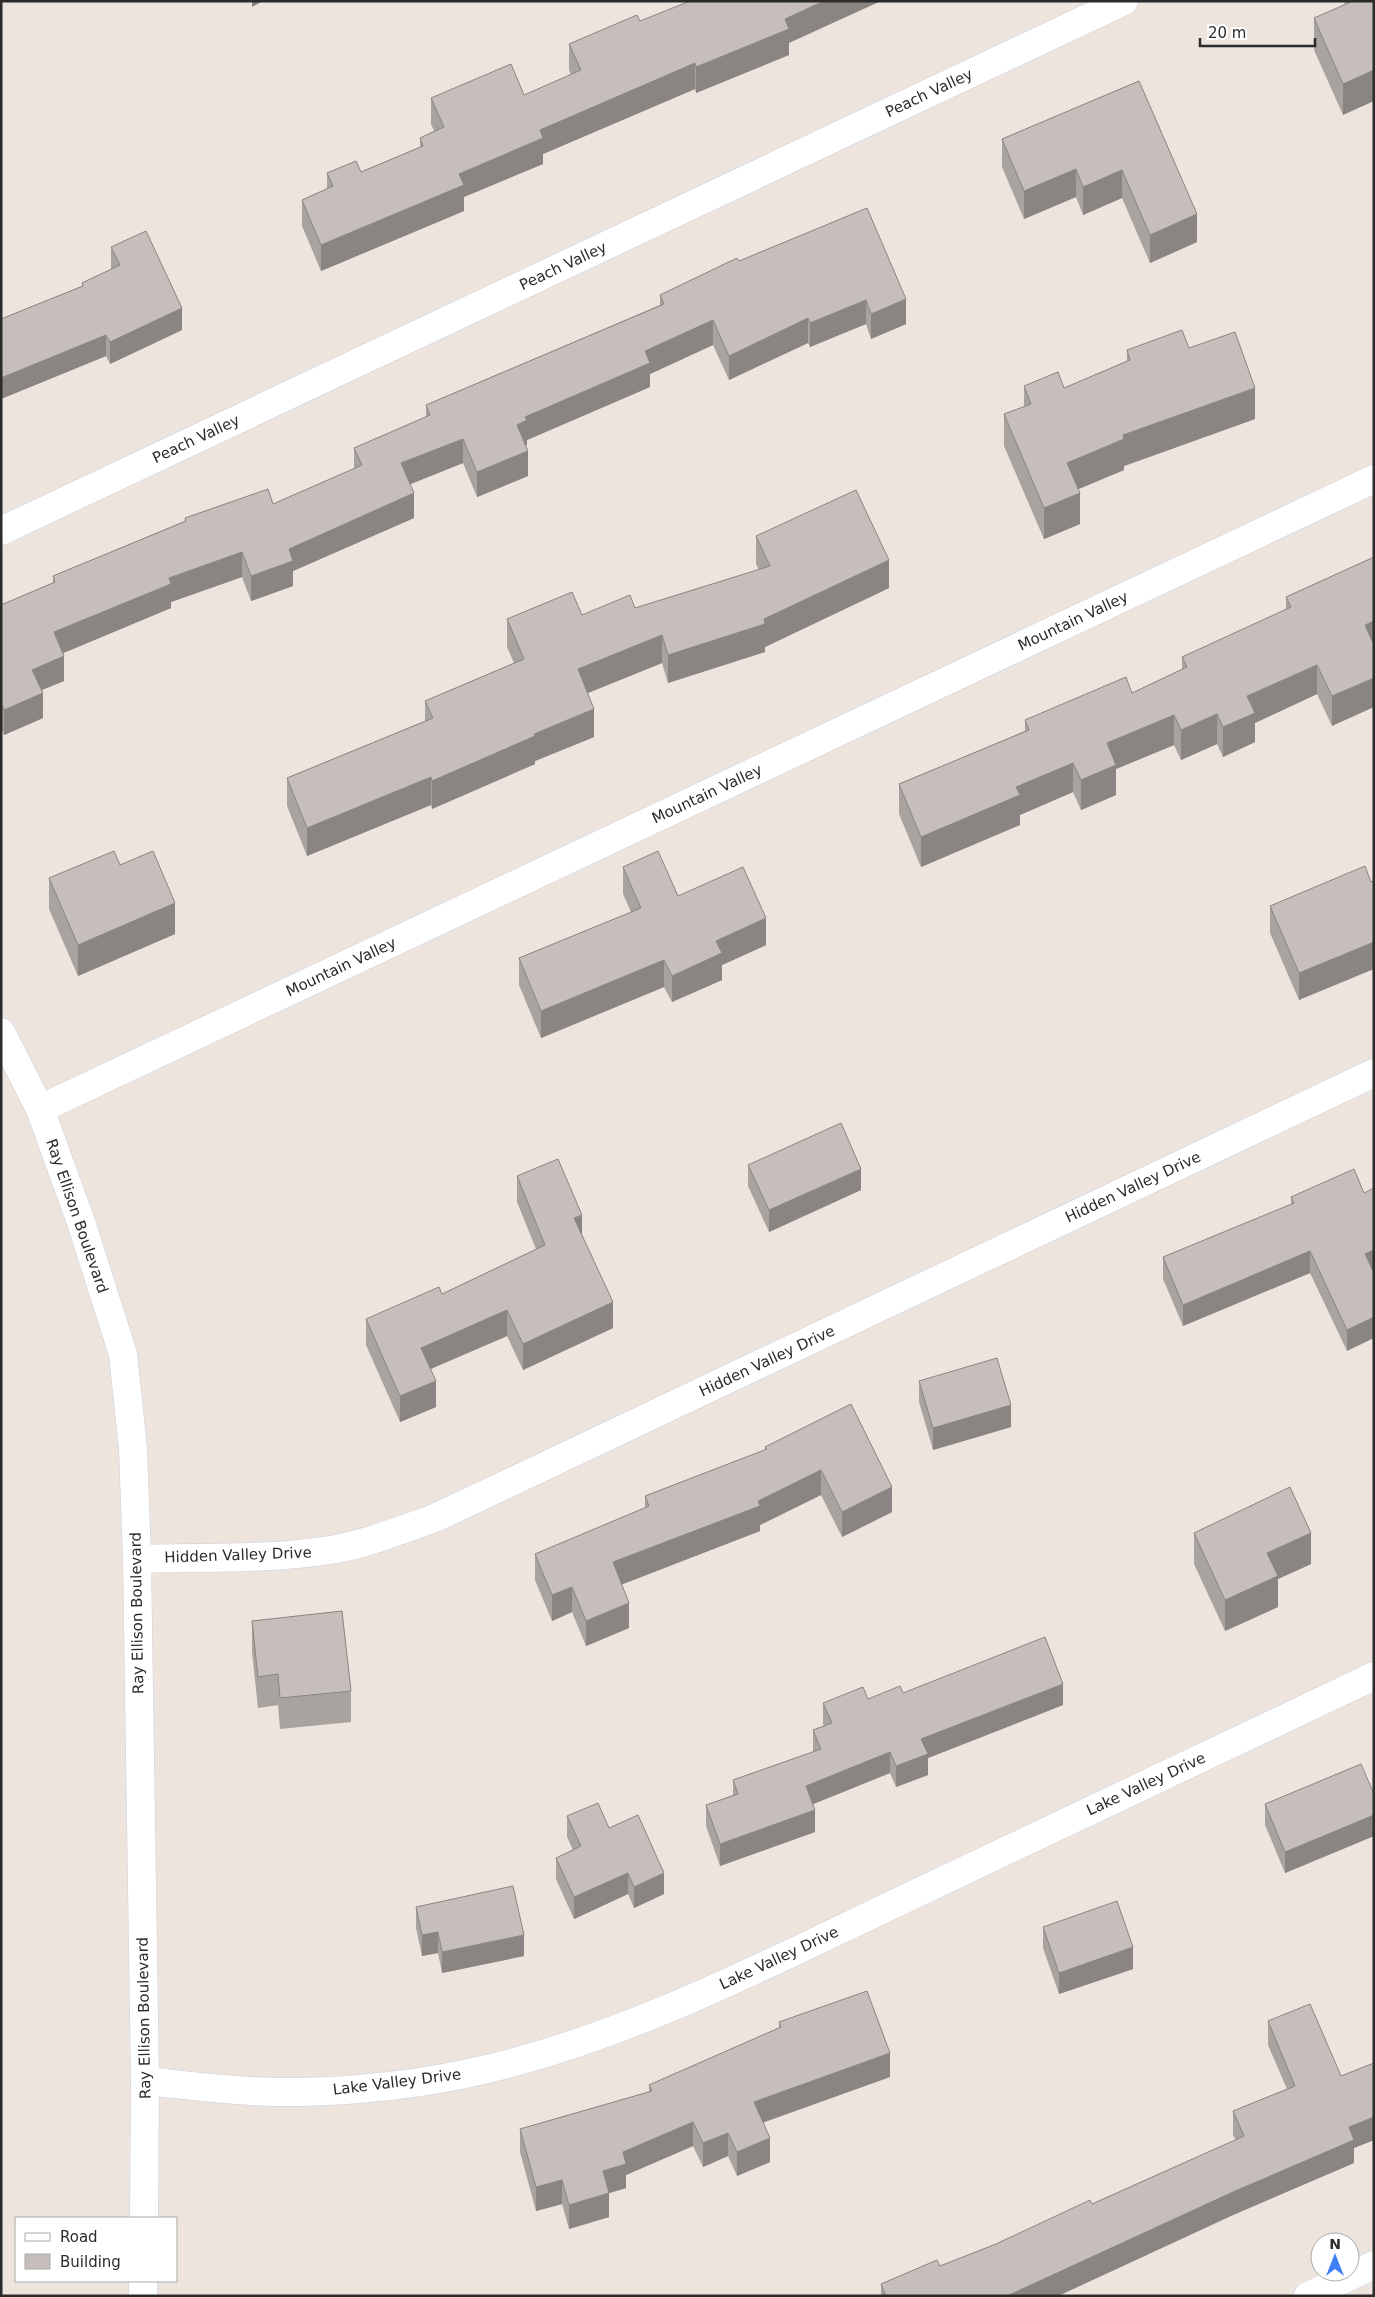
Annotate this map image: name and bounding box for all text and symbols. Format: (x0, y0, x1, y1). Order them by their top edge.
scale bar (1200, 15, 1315, 47)
text: 20 m (1208, 24, 1246, 42)
street label: Peach Valley (883, 65, 976, 121)
street label: Peach Valley (517, 238, 610, 294)
street label: Peach Valley (150, 411, 243, 467)
street label: Mountain Valley (1015, 588, 1131, 654)
street label: Mountain Valley (649, 761, 765, 827)
street label: Mountain Valley (283, 934, 399, 1000)
street label: Ray Ellison Boulevard (42, 1136, 112, 1296)
street label: Hidden Valley Drive (1062, 1148, 1204, 1226)
street label: Hidden Valley Drive (696, 1322, 838, 1400)
street label: Ray Ellison Boulevard (127, 1532, 147, 1694)
street label: Hidden Valley Drive (164, 1543, 312, 1567)
street label: Lake Valley Drive (1084, 1749, 1208, 1819)
street label: Lake Valley Drive (717, 1923, 841, 1993)
street label: Ray Ellison Boulevard (134, 1937, 154, 2099)
street label: Lake Valley Drive (332, 2065, 462, 2099)
legend (15, 2217, 178, 2282)
text: Road (60, 2228, 98, 2246)
north arrow (1310, 2232, 1360, 2282)
text: N (1329, 2236, 1341, 2252)
text: Building (60, 2253, 121, 2271)

